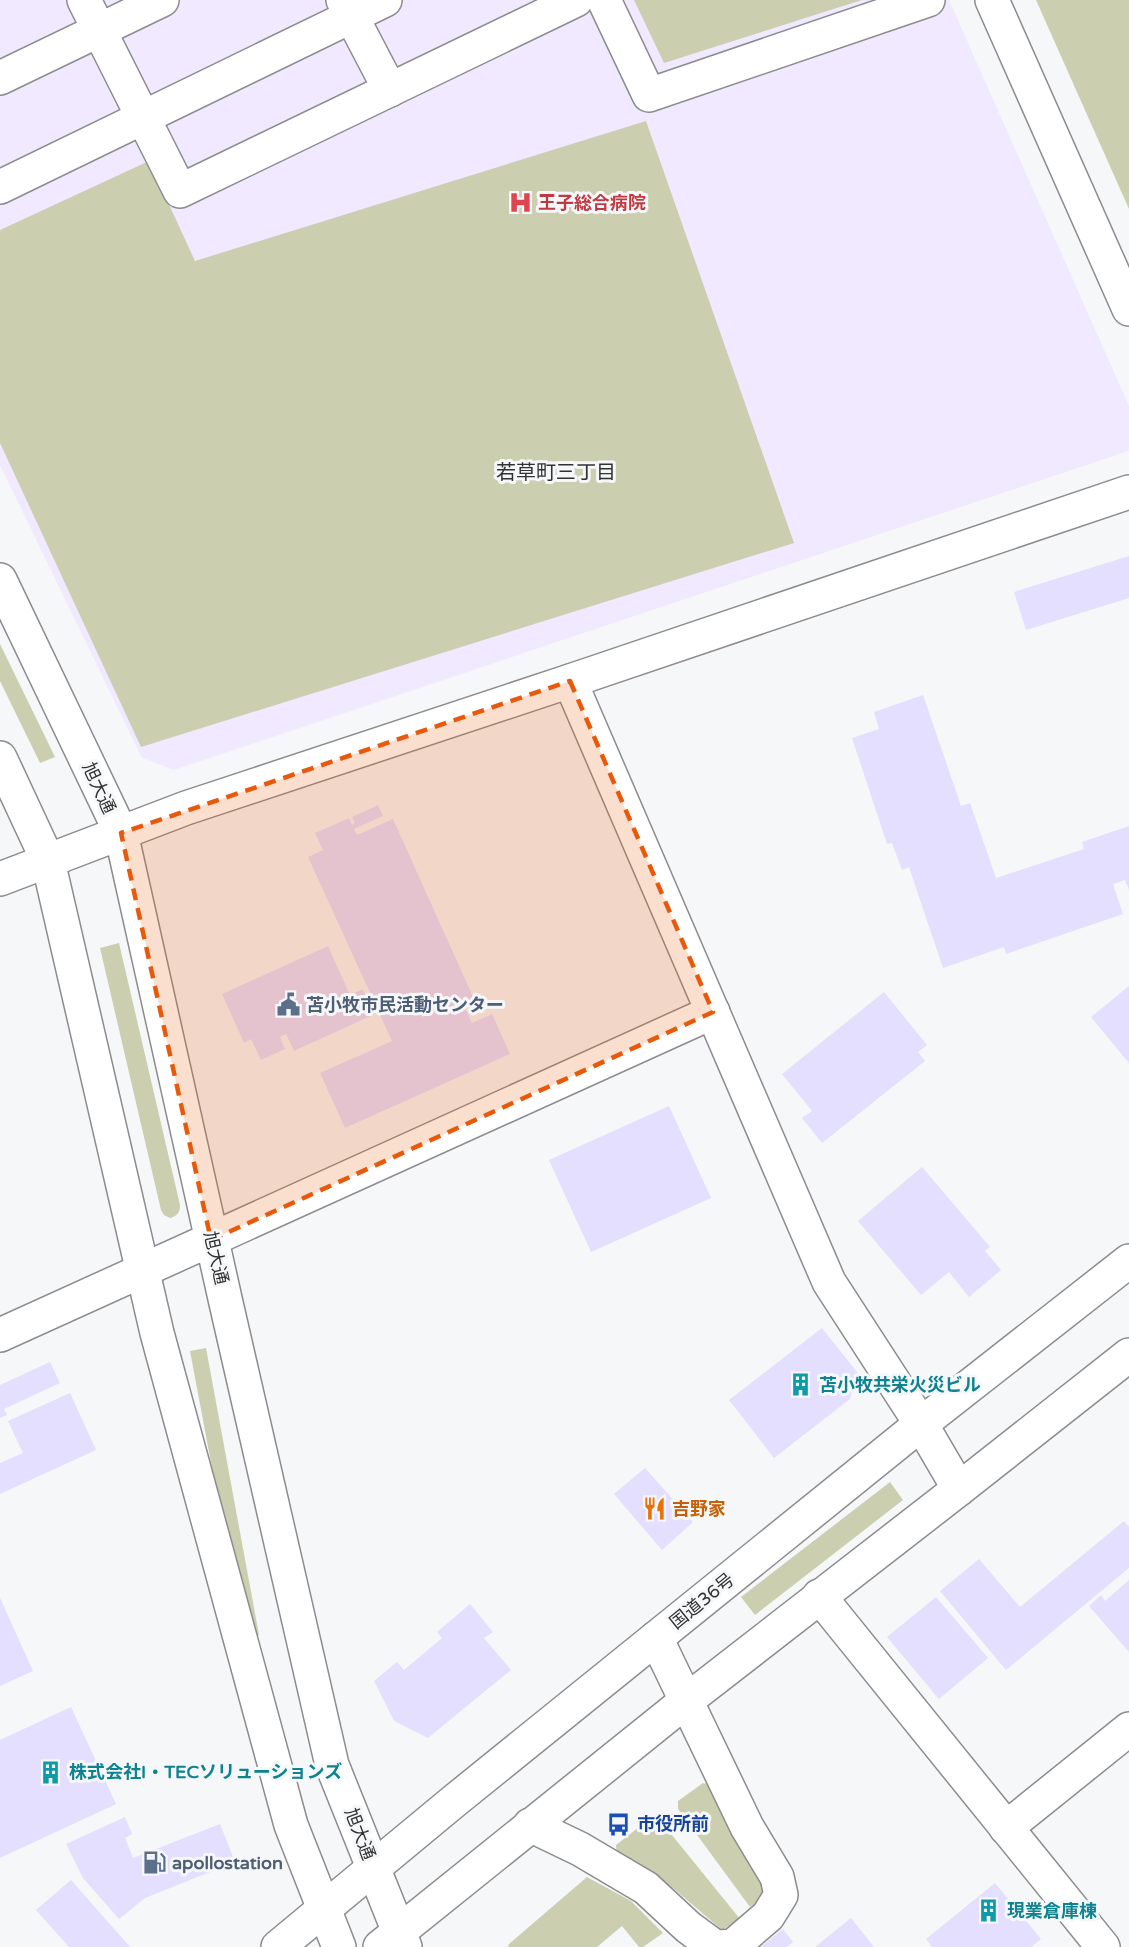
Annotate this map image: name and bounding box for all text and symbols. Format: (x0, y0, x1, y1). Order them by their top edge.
hospital icon: 王子総合病院 (507, 190, 533, 216)
place label: 王子総合病院 (538, 192, 646, 214)
district label: 若草町三丁目 (496, 461, 616, 485)
street label: 旭大通 (78, 759, 120, 817)
public building icon: 苫小牧市民活動センター (275, 992, 301, 1018)
place label: 苫小牧市民活動センター (306, 994, 504, 1016)
street label: 旭大通 (199, 1229, 233, 1287)
building icon: 苫小牧共栄火災ビル (788, 1372, 814, 1398)
place label: 苫小牧共栄火災ビル (819, 1374, 981, 1396)
restaurant icon: 吉野家 (641, 1496, 667, 1522)
place label: 吉野家 (672, 1498, 726, 1520)
street label: 国道36号 (665, 1568, 739, 1634)
building icon: 株式会社I・TECソリューションズ (38, 1759, 64, 1785)
place label: 株式会社I・TECソリューションズ (69, 1761, 342, 1783)
street label: 旭大通 (340, 1805, 380, 1863)
bus stop icon: 市役所前 (606, 1811, 632, 1837)
place label: 市役所前 (637, 1813, 709, 1835)
fuel station icon: apollostation (141, 1850, 167, 1876)
place label: apollostation (172, 1852, 283, 1874)
building icon: 現業倉庫棟 (976, 1898, 1002, 1924)
place label: 現業倉庫棟 (1007, 1900, 1097, 1922)

